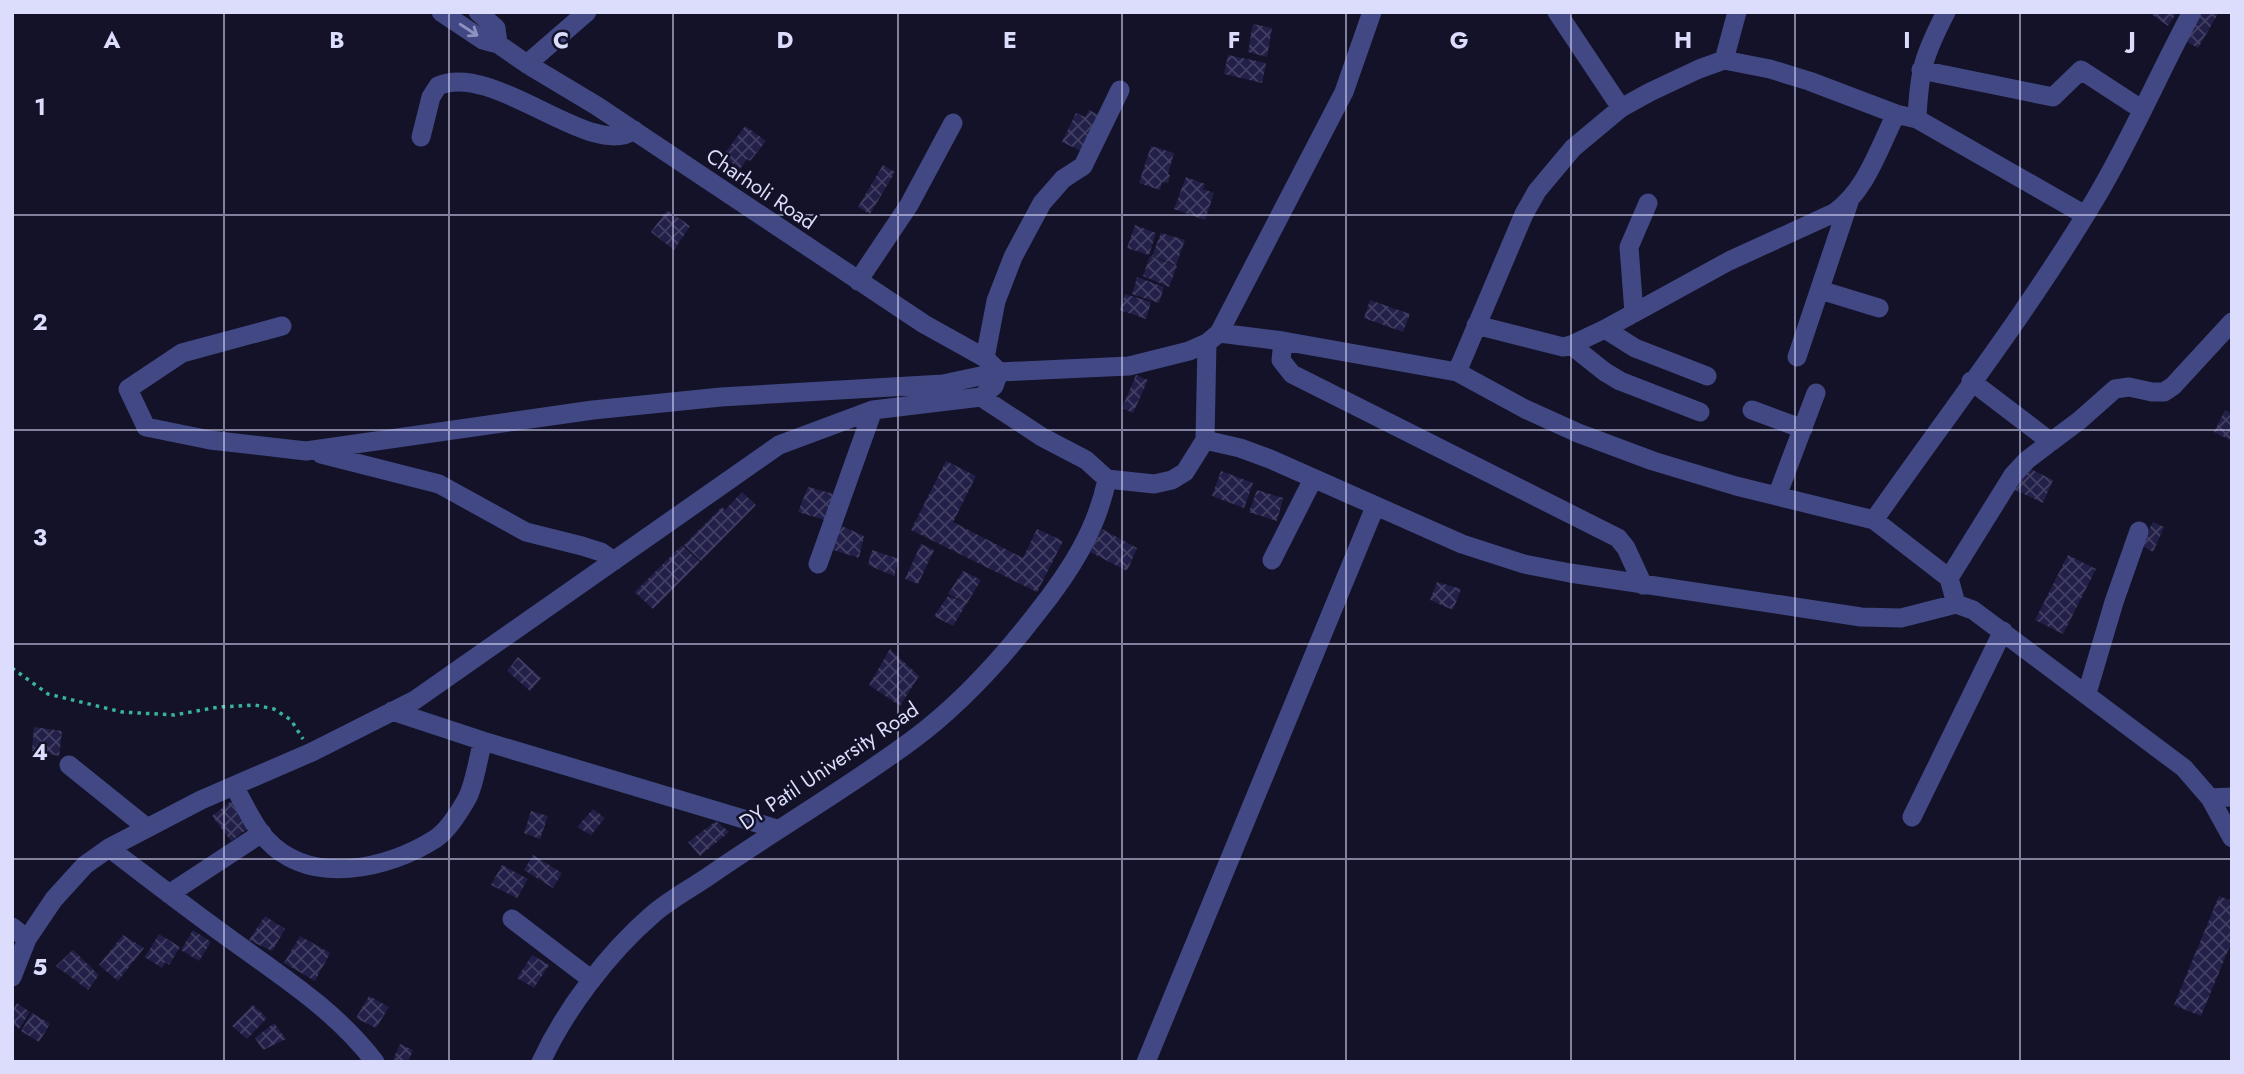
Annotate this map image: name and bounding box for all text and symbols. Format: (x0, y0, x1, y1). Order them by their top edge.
text: A (103, 23, 121, 57)
text: B (329, 23, 345, 57)
one-way arrow (459, 23, 478, 38)
text: C (553, 23, 569, 57)
text: D (777, 23, 794, 57)
text: E (1003, 23, 1017, 57)
text: F (1228, 23, 1240, 57)
text: G (1450, 23, 1468, 57)
text: H (1674, 23, 1692, 57)
text: I (1903, 23, 1911, 57)
text: J (2124, 23, 2136, 57)
text: 1 (34, 90, 46, 124)
street label: Charholi Road (700, 141, 822, 237)
text: 2 (32, 305, 48, 339)
text: 3 (33, 520, 47, 554)
street label: DY Patil University Road (733, 695, 925, 837)
text: 4 (32, 735, 48, 769)
text: 5 (33, 950, 47, 984)

